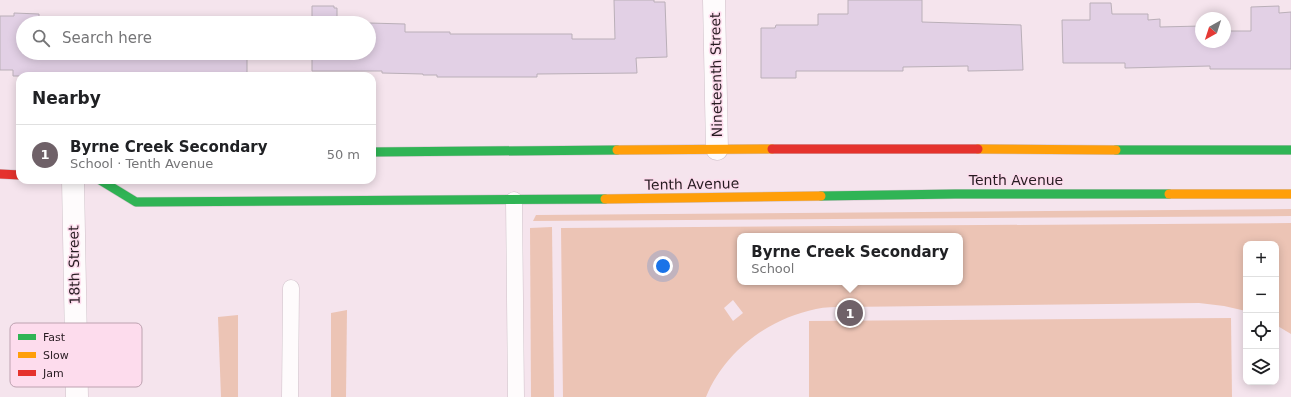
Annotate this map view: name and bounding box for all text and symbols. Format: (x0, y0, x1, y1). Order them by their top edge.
street label: Nineteenth Street (707, 12, 725, 138)
north arrow (1195, 12, 1231, 48)
search box (16, 16, 376, 60)
icon: search (30, 27, 52, 49)
text: Search here (62, 29, 152, 47)
text: Nearby (32, 88, 101, 108)
text: Byrne Creek Secondary (70, 138, 268, 156)
text: 1 (40, 147, 50, 162)
text: 50 m (327, 147, 360, 162)
text: School · Tenth Avenue (70, 156, 213, 171)
street label: Tenth Avenue (968, 172, 1063, 188)
street label: Tenth Avenue (644, 175, 739, 193)
street label: 18th Street (65, 225, 83, 305)
popup (737, 233, 963, 285)
map controls (1243, 241, 1279, 385)
button: + (1243, 241, 1279, 277)
text: Byrne Creek Secondary (751, 243, 949, 261)
your location (653, 256, 673, 276)
text: School (751, 261, 794, 276)
button: − (1243, 277, 1279, 313)
pin: 1 (837, 298, 863, 328)
button: locate (1243, 313, 1279, 349)
legend (10, 323, 142, 387)
text: Fast (43, 331, 66, 344)
text: Slow (43, 349, 69, 362)
button: layers (1243, 349, 1279, 385)
text: Jam (42, 367, 64, 380)

